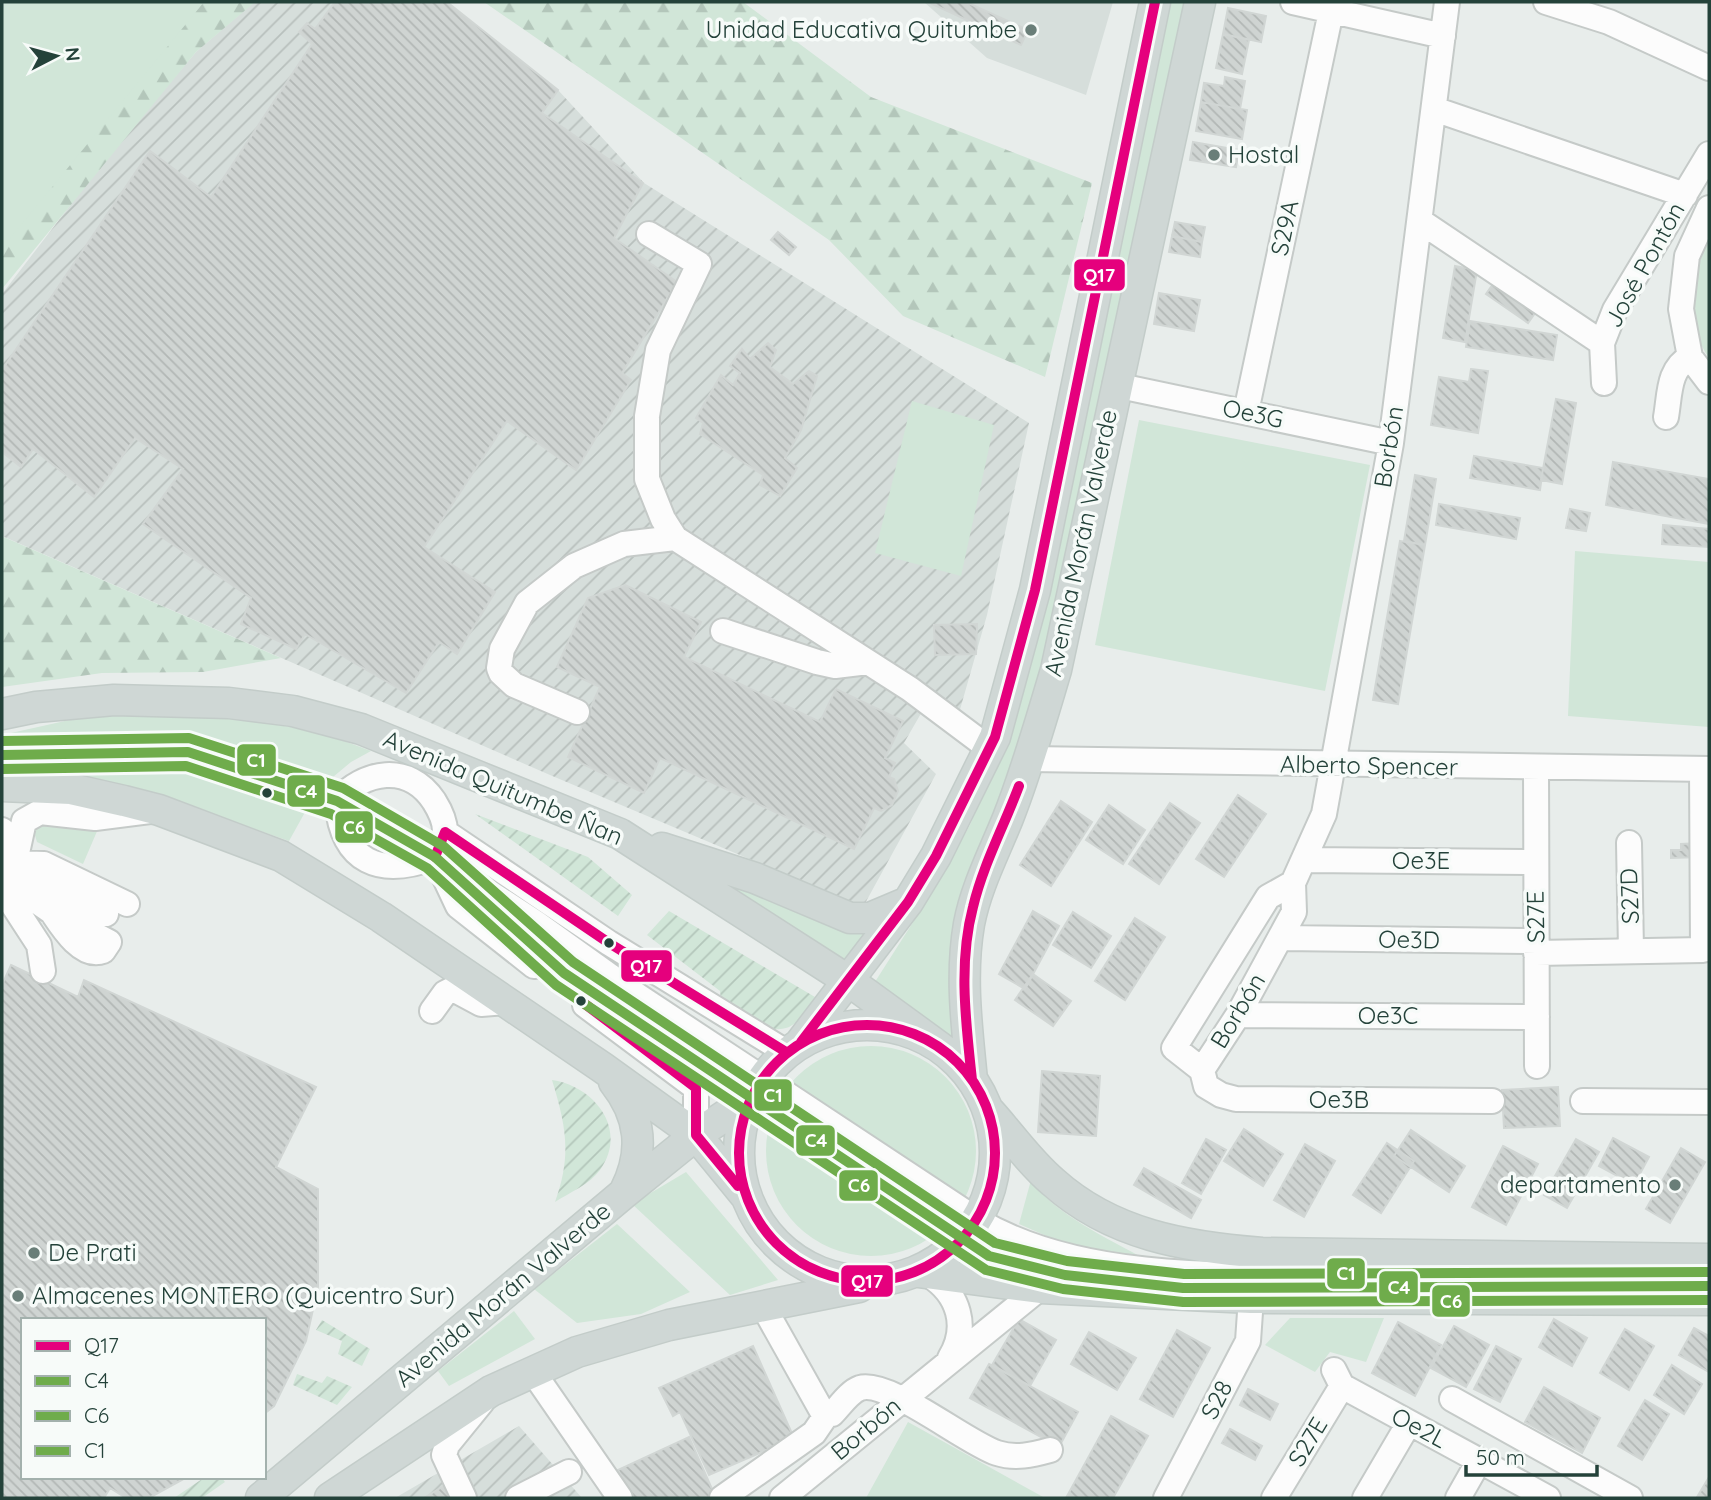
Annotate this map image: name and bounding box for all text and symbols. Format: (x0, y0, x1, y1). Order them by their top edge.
place label: Unidad Educativa Quitumbe (705, 14, 1017, 44)
north arrow (21, 21, 91, 91)
marker: Unidad Educativa Quitumbe (1023, 22, 1039, 38)
text: N (60, 46, 86, 62)
place label: Hostal (1228, 139, 1299, 169)
marker: Hostal (1206, 147, 1222, 163)
street label: S29A (1264, 197, 1304, 258)
street label: José Pontón (1597, 197, 1691, 332)
line badge: Q17 (1073, 258, 1126, 292)
text: Q17 (1083, 263, 1115, 287)
street label: Oe3G (1220, 392, 1286, 434)
street label: Borbón (1367, 404, 1409, 490)
street label: Avenida Morán Valverde (1037, 407, 1123, 679)
street label: Avenida Quitumbe Ñan (379, 723, 628, 851)
line badge: C1 (236, 743, 277, 777)
text: C1 (246, 748, 266, 772)
street label: Alberto Spencer (1280, 748, 1458, 782)
line badge: C4 (286, 774, 326, 808)
text: C4 (294, 779, 318, 803)
unlabelled marker (260, 786, 274, 800)
line badge: C6 (334, 810, 374, 844)
text: C6 (343, 815, 365, 839)
street label: Oe3E (1392, 845, 1450, 875)
street label: S27D (1613, 868, 1645, 924)
street label: S27E (1520, 891, 1550, 943)
street label: Oe3D (1378, 923, 1440, 955)
unlabelled marker (602, 936, 616, 950)
line badge: Q17 (620, 949, 673, 983)
text: Q17 (630, 954, 662, 978)
street label: Borbón (1203, 968, 1271, 1053)
unlabelled marker (574, 994, 588, 1008)
street label: Oe3C (1358, 1000, 1418, 1030)
line badge: C1 (753, 1078, 793, 1112)
text: C1 (763, 1083, 783, 1107)
street label: Oe3B (1309, 1084, 1369, 1114)
line badge: C4 (795, 1124, 836, 1157)
text: C4 (804, 1128, 828, 1152)
line badge: C6 (838, 1169, 879, 1202)
place label: departamento (1500, 1169, 1661, 1199)
text: C6 (848, 1173, 870, 1197)
marker: departamento (1667, 1177, 1683, 1193)
street label: Avenida Morán Valverde (389, 1195, 616, 1393)
place label: De Prati (48, 1237, 137, 1267)
marker: De Prati (26, 1245, 42, 1261)
line badge: C1 (1326, 1257, 1366, 1290)
text: C1 (1336, 1261, 1356, 1285)
line badge: Q17 (840, 1264, 894, 1298)
text: Q17 (851, 1269, 883, 1293)
line badge: C4 (1378, 1270, 1419, 1304)
text: C4 (1387, 1275, 1411, 1299)
place label: Almacenes MONTERO (Quicentro Sur) (32, 1280, 455, 1310)
line badge: C6 (1431, 1284, 1471, 1318)
marker: Almacenes MONTERO (Quicentro Sur) (10, 1288, 26, 1304)
text: C6 (1440, 1289, 1462, 1313)
legend (21, 1318, 266, 1479)
text: Q17 (84, 1332, 119, 1358)
text: C4 (84, 1367, 109, 1393)
street label: S28 (1194, 1375, 1238, 1424)
street label: Borbón (824, 1390, 907, 1466)
street label: Oe2L (1387, 1400, 1452, 1454)
text: C6 (84, 1402, 109, 1428)
street label: S27E (1281, 1411, 1333, 1472)
scale bar (1466, 1434, 1597, 1478)
text: C1 (84, 1437, 105, 1463)
text: 50 m (1476, 1444, 1525, 1470)

